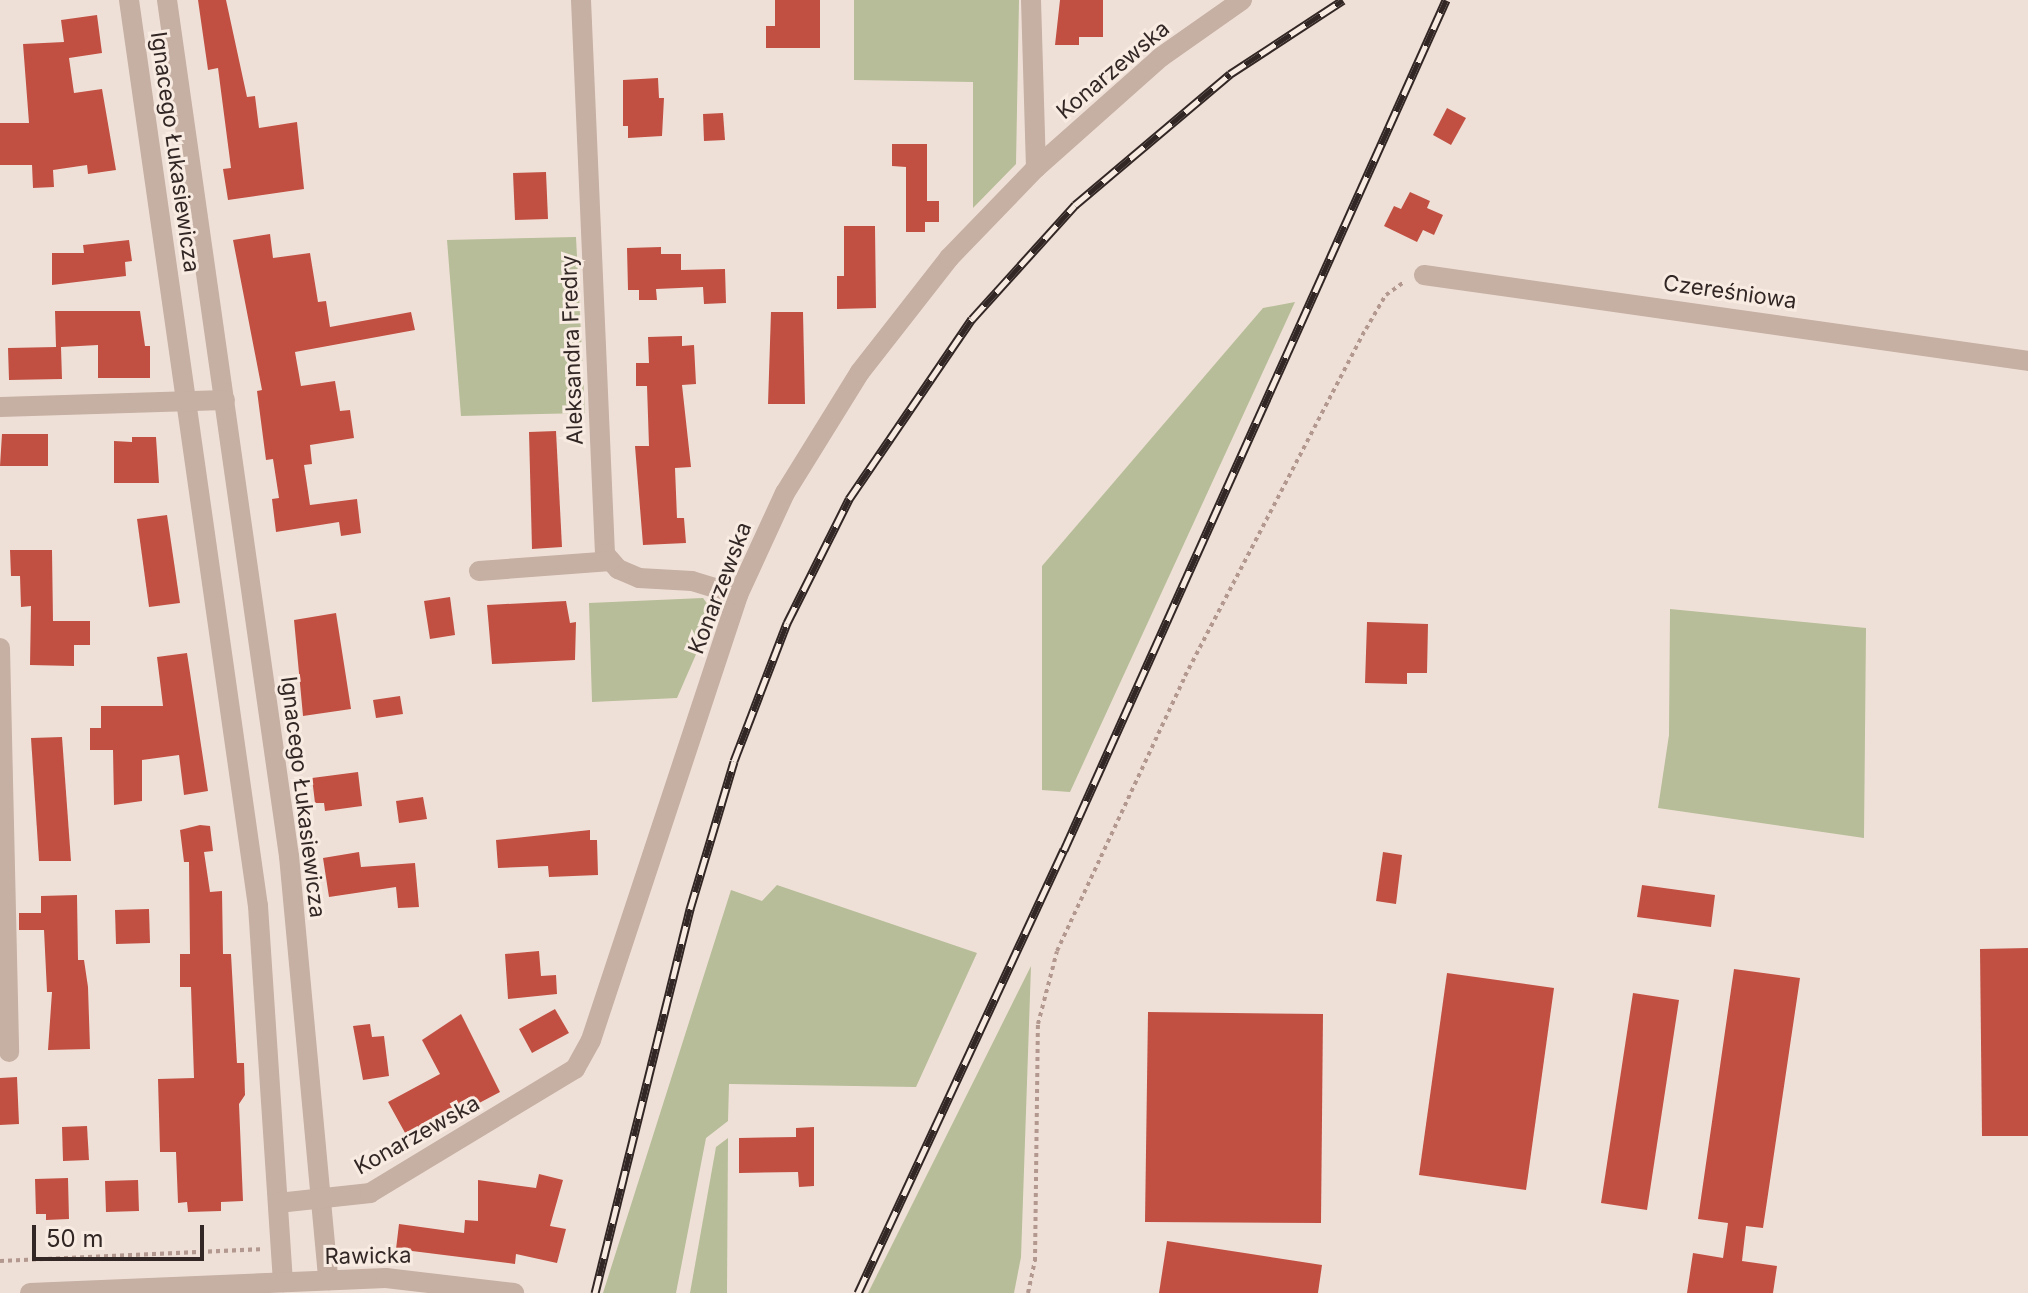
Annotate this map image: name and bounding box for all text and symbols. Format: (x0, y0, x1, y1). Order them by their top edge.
street label: Konarzewska (1051, 15, 1175, 125)
street label: Ignacego Łukasiewicza (145, 30, 205, 274)
street label: Aleksandra Fredry (555, 254, 589, 446)
street label: Czereśniowa (1662, 270, 1798, 314)
street label: Konarzewska (683, 518, 757, 658)
street label: Ignacego Łukasiewicza (275, 675, 331, 919)
street label: Konarzewska (350, 1090, 484, 1180)
scale bar (36, 1209, 208, 1259)
text: 50 m (46, 1224, 104, 1253)
street label: Rawicka (324, 1242, 412, 1270)

